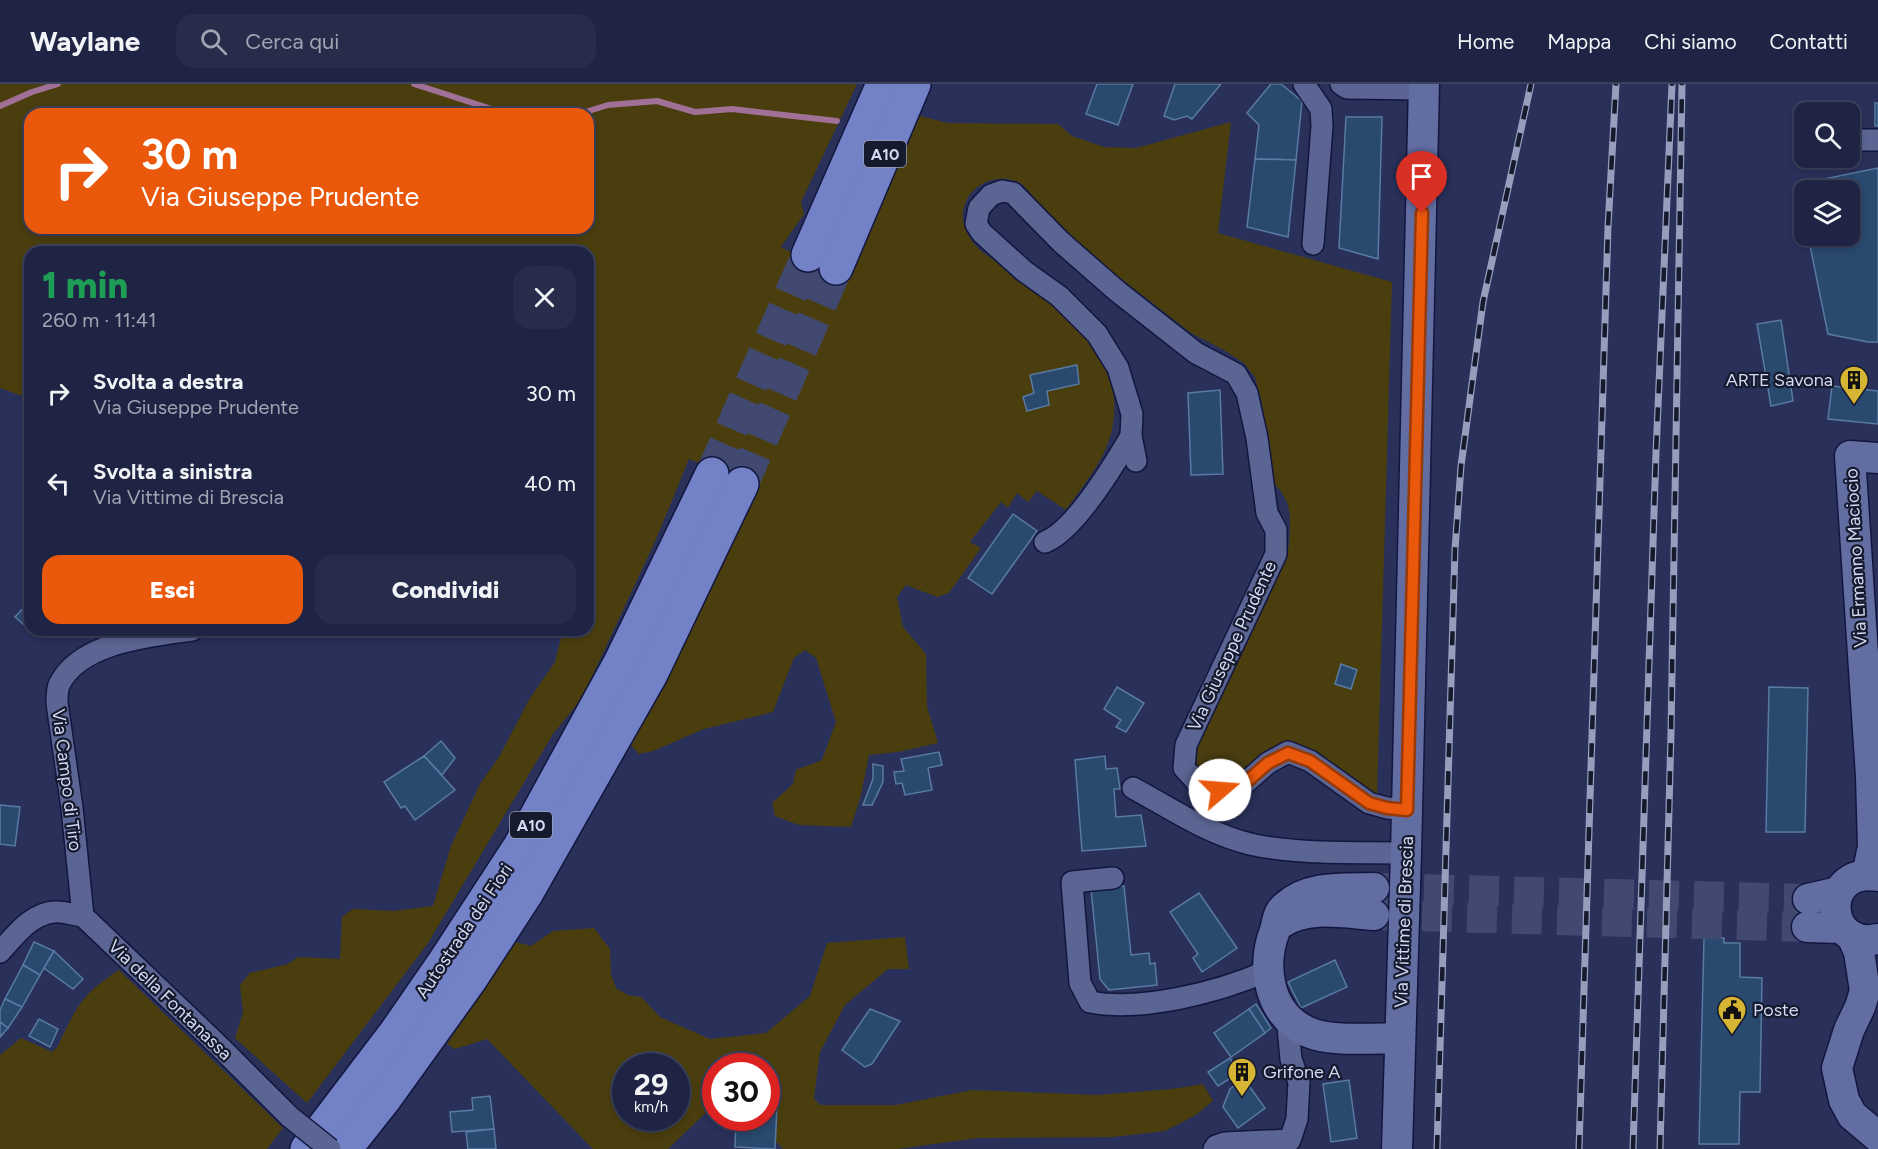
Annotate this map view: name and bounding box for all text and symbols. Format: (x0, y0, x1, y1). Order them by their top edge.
search box (176, 14, 596, 68)
text: Waylane (30, 24, 140, 58)
icon: search (197, 25, 230, 58)
text: Cerca qui (245, 28, 339, 55)
text: Home (1457, 29, 1514, 54)
text: Mappa (1547, 29, 1611, 54)
text: Chi siamo (1644, 29, 1737, 54)
text: Contatti (1770, 29, 1848, 54)
map controls (1794, 102, 1860, 246)
button: search (1794, 102, 1860, 168)
text: 30 m (141, 129, 238, 180)
icon: right (42, 132, 120, 210)
road number: A10 (864, 141, 906, 167)
pin (1396, 151, 1447, 213)
icon: arrive (1405, 160, 1438, 193)
text: Via Giuseppe Prudente (141, 180, 419, 213)
button: layers (1794, 180, 1860, 246)
text: 1 min (42, 264, 128, 307)
button: close (513, 266, 576, 329)
text: 260 m · 11:41 (42, 308, 157, 332)
building icon: ARTE Savona (1838, 364, 1870, 406)
text: Svolta a destra (93, 368, 243, 395)
place label: ARTE Savona (1726, 369, 1833, 391)
icon: right (42, 377, 75, 410)
text: 30 m (526, 380, 576, 407)
text: Via Giuseppe Prudente (93, 395, 299, 419)
text: Svolta a sinistra (93, 458, 252, 485)
icon: left (42, 467, 75, 500)
street label: Via Ermanno Maciocio (1840, 468, 1872, 648)
text: 40 m (524, 470, 576, 497)
text: Via Vittime di Brescia (93, 485, 284, 509)
button: Esci (42, 555, 303, 624)
button: Condividi (315, 555, 576, 624)
street label: Via Giuseppe Prudente (1183, 557, 1281, 735)
street label: Via Campo di Tiro (47, 708, 87, 852)
position arrow (1188, 758, 1252, 822)
road number: A10 (510, 812, 552, 838)
street label: Via Vittime di Brescia (1390, 836, 1418, 1008)
street label: Autostrada dei Fiori (411, 859, 517, 1003)
street label: Via della Fontanassa (104, 935, 236, 1065)
public building icon: Poste (1716, 994, 1748, 1036)
place label: Poste (1753, 999, 1799, 1021)
speed limit sign: 30 (702, 1053, 780, 1131)
building icon: Grifone A (1226, 1056, 1258, 1098)
place label: Grifone A (1263, 1061, 1340, 1083)
text: 29 (634, 1066, 668, 1103)
text: km/h (634, 1098, 668, 1116)

